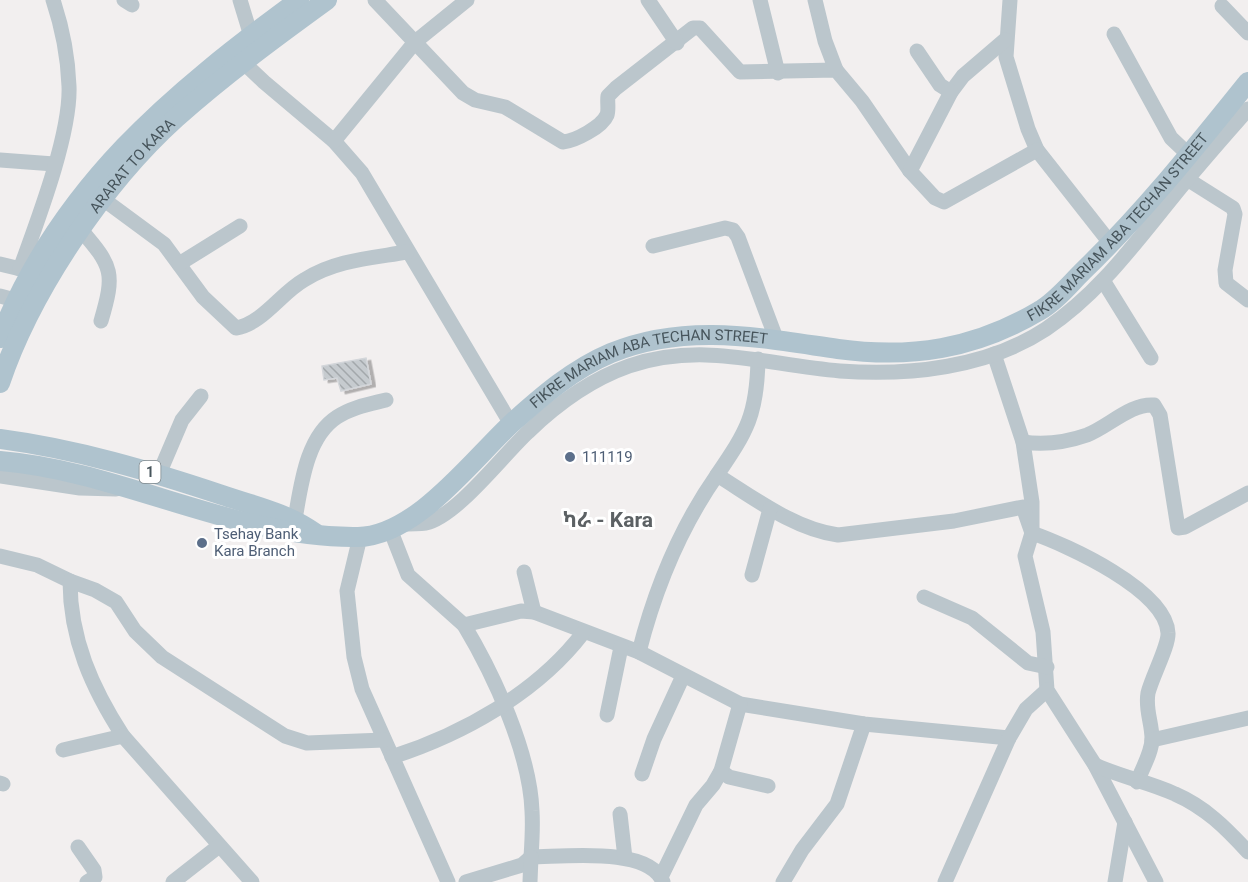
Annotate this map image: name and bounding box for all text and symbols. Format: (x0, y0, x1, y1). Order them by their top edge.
street label: ARARAT TO KARA (86, 115, 179, 217)
street label: FIKRE MARIAM ABA TECHAN STREET (1024, 129, 1212, 325)
street label: FIKRE MARIAM ABA TECHAN STREET (526, 326, 769, 412)
place label: 111119 (582, 448, 633, 466)
marker: 111119 (563, 450, 577, 464)
road number: 1 (140, 461, 160, 483)
district label: ካራ - Kara (563, 508, 653, 532)
place label: Tsehay Bank Kara Branch (214, 525, 299, 560)
marker: Tsehay Bank Kara Branch (195, 536, 209, 550)

